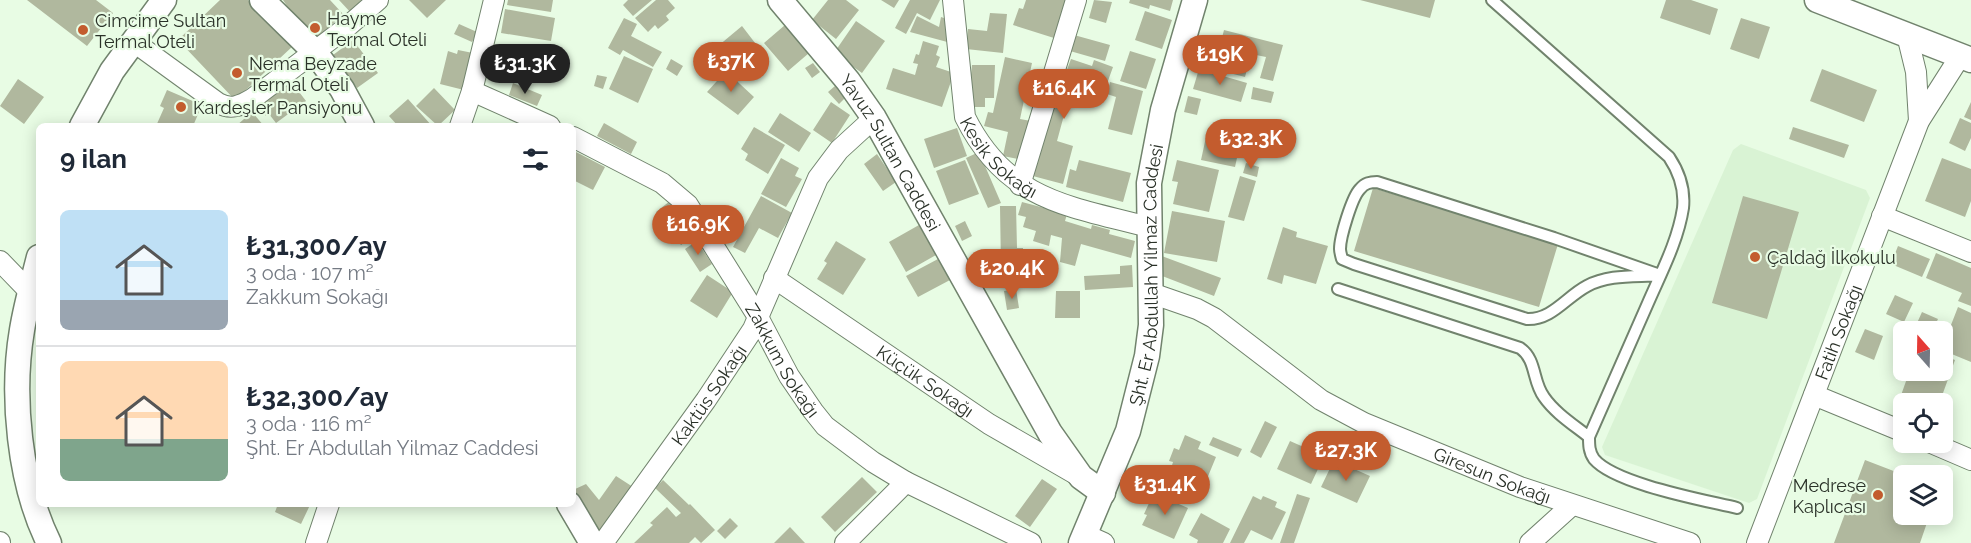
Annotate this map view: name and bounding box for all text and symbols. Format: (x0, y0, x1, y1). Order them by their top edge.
place label: Hayme Termal Oteli (327, 8, 427, 50)
place label: Cimcime Sultan Termal Oteli (95, 10, 226, 52)
marker: Hayme Termal Oteli (308, 21, 322, 35)
marker: Cimcime Sultan Termal Oteli (76, 23, 90, 37)
pin: ₺19K (1184, 35, 1256, 86)
pin: ₺37K (695, 42, 767, 93)
text: ₺19K (1197, 42, 1243, 66)
pin: ₺31.3K (476, 44, 574, 95)
text: ₺37K (707, 49, 755, 73)
text: ₺31.3K (494, 51, 556, 75)
place label: Nema Beyzade Termal Oteli (249, 53, 377, 95)
marker: Nema Beyzade Termal Oteli (230, 66, 244, 80)
pin: ₺16.4K (1015, 69, 1113, 120)
street label: Yavuz Sultan Caddesi (836, 70, 945, 234)
text: ₺16.4K (1032, 76, 1096, 100)
place label: Kardeşler Pansiyonu (193, 97, 362, 118)
marker: Kardeşler Pansiyonu (174, 100, 188, 114)
street label: Kesik Sokağı (956, 113, 1041, 202)
pin: ₺32.3K (1202, 119, 1300, 170)
text: ₺32.3K (1219, 126, 1283, 150)
street label: Şht. Er Abdullah Yilmaz Caddesi (1124, 142, 1167, 408)
icon: filters (519, 143, 552, 176)
text: 9 ilan (60, 144, 127, 174)
pin: ₺16.9K (649, 205, 747, 256)
text: ₺16.9K (666, 212, 730, 236)
text: ₺31,300/ay (246, 231, 387, 261)
icon: home (108, 234, 180, 306)
place label: Çaldağ İlkokulu (1767, 247, 1896, 268)
pin: ₺20.4K (963, 249, 1061, 300)
marker: Çaldağ İlkokulu (1748, 250, 1762, 264)
text: ₺20.4K (980, 256, 1044, 280)
text: 3 oda · 107 m² (246, 261, 374, 285)
street label: Fatih Sokağı (1810, 281, 1866, 383)
text: Zakkum Sokağı (246, 285, 388, 309)
street label: Zakkum Sokağı (741, 299, 824, 421)
north arrow (1893, 321, 1953, 381)
map controls (1893, 321, 1953, 525)
street label: Küçük Sokağı (873, 340, 978, 421)
street label: Kaktüs Sokağı (667, 341, 750, 449)
text: ₺32,300/ay (246, 382, 389, 412)
icon: home (108, 385, 180, 457)
button: locate (1893, 393, 1953, 453)
text: 3 oda · 116 m² (246, 412, 371, 436)
pin: ₺27.3K (1297, 431, 1395, 482)
text: Şht. Er Abdullah Yilmaz Caddesi (246, 436, 539, 460)
text: ₺27.3K (1315, 438, 1377, 462)
street label: Giresun Sokağı (1431, 442, 1554, 507)
pin: ₺31.4K (1116, 465, 1214, 516)
button: layers (1893, 465, 1953, 525)
text: ₺31.4K (1134, 472, 1196, 496)
place label: Medrese Kaplıcası (1792, 475, 1866, 517)
marker: Medrese Kaplıcası (1871, 488, 1885, 502)

